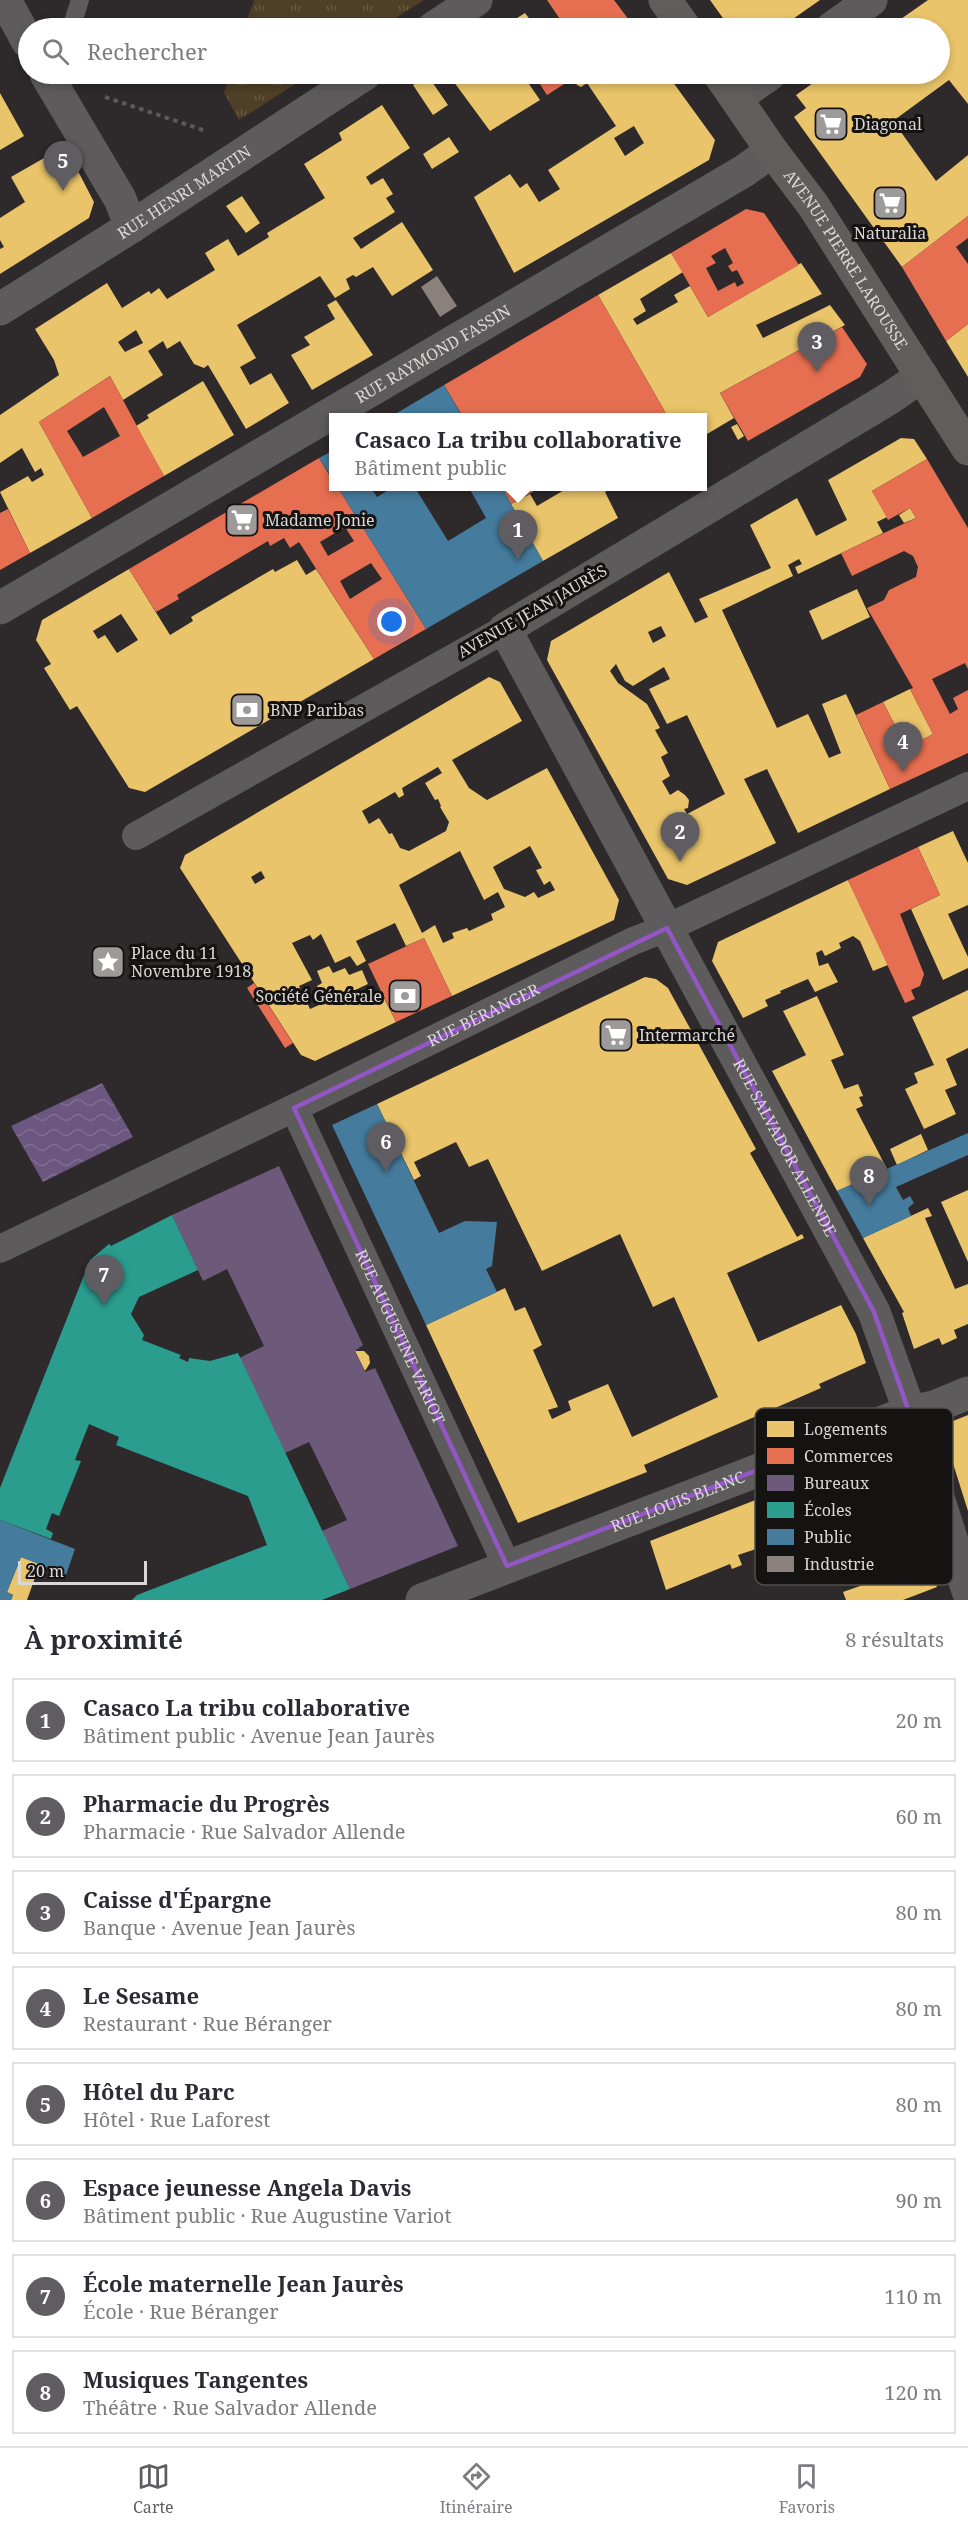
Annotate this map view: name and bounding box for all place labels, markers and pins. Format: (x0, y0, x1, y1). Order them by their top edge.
supermarket icon: Diagonal (813, 106, 849, 142)
place label: Diagonal (854, 113, 922, 135)
pin: 5 (44, 142, 82, 191)
supermarket icon: Naturalia (872, 185, 908, 221)
place label: Naturalia (854, 222, 926, 244)
pin: 3 (798, 322, 836, 372)
supermarket icon: Madame Jonie (224, 502, 260, 538)
place label: Madame Jonie (265, 509, 375, 531)
pin: 1 (498, 510, 538, 560)
bank icon: BNP Paribas (229, 692, 265, 728)
place label: BNP Paribas (270, 699, 364, 721)
pin: 4 (884, 722, 922, 772)
pin: 2 (660, 812, 700, 862)
place label: Place du 11 Novembre 1918 (131, 942, 251, 982)
place icon: Place du 11 Novembre 1918 (90, 944, 126, 980)
bank icon: Société Générale (387, 978, 423, 1014)
place label: Société Générale (256, 985, 382, 1007)
supermarket icon: Intermarché (598, 1017, 634, 1053)
place label: Intermarché (639, 1024, 735, 1046)
pin: 6 (366, 1122, 406, 1172)
pin: 8 (850, 1156, 888, 1206)
pin: 7 (84, 1256, 124, 1305)

